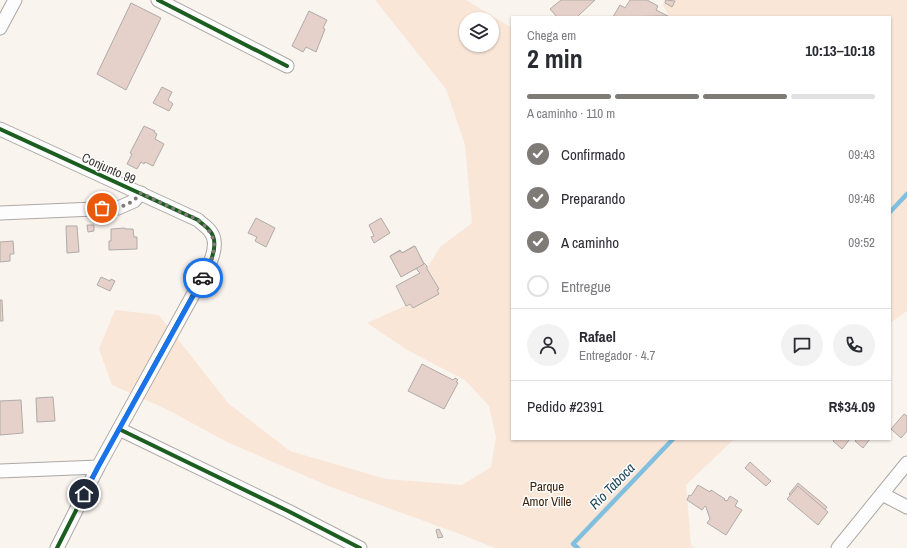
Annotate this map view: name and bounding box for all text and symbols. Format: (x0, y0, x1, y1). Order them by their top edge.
map controls (459, 12, 499, 52)
button: layers (459, 12, 499, 52)
text: Chega em (527, 27, 576, 44)
text: 10:13–10:18 (805, 40, 875, 61)
text: 2 min (527, 41, 583, 76)
text: A caminho · 110 m (527, 105, 615, 122)
icon: check (527, 143, 549, 165)
text: Confirmado (561, 144, 625, 165)
text: 09:43 (848, 146, 875, 163)
street label: Conjunto 99 (79, 149, 139, 188)
icon: check (527, 187, 549, 209)
text: Preparando (561, 188, 625, 209)
text: 09:46 (848, 190, 875, 207)
pin (85, 191, 119, 225)
icon: bag (91, 197, 113, 219)
icon: check (527, 231, 549, 253)
text: A caminho (561, 232, 619, 253)
text: 09:52 (848, 234, 875, 251)
courier (183, 258, 223, 298)
icon: car (192, 267, 214, 289)
text: Entregue (561, 276, 611, 297)
button: person (527, 324, 569, 366)
button: chat (781, 324, 823, 366)
button: phone (833, 324, 875, 366)
text: Rafael (579, 326, 616, 347)
text: Entregador · 4.7 (579, 347, 655, 364)
text: Pedido #2391 (527, 396, 604, 417)
text: R$34.09 (828, 396, 875, 417)
water label: Rio Taboca (586, 459, 638, 513)
pin (67, 477, 101, 511)
park label: Parque Amor Ville (522, 478, 572, 510)
icon: home (73, 483, 95, 505)

